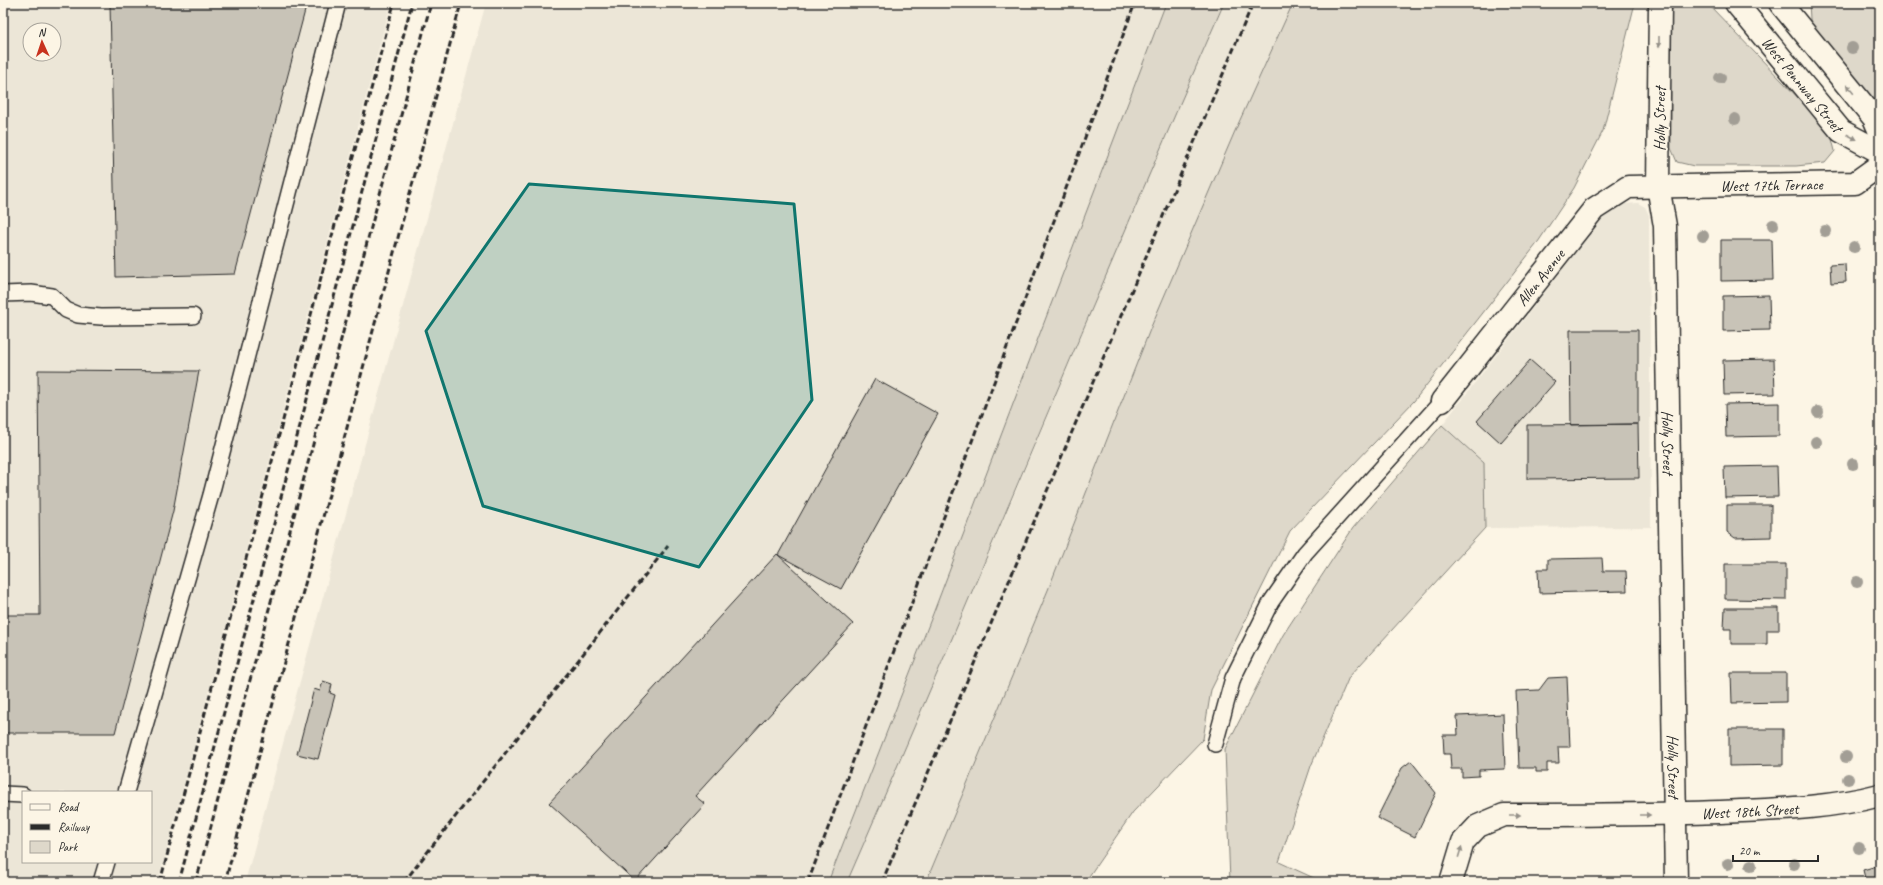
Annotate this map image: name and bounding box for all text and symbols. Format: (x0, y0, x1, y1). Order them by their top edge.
north arrow (22, 22, 62, 62)
text: N (38, 25, 47, 39)
street label: West Pennway Street (1757, 33, 1849, 139)
one-way arrow (1656, 36, 1662, 49)
street label: Holly Street (1650, 84, 1670, 151)
one-way arrow (1846, 84, 1855, 94)
one-way arrow (1847, 134, 1858, 141)
street label: West 17th Terrace (1720, 175, 1825, 196)
street label: Allen Avenue (1512, 244, 1570, 310)
street label: Holly Street (1657, 410, 1678, 477)
street label: Holly Street (1663, 734, 1684, 801)
legend (22, 791, 152, 863)
text: Road (58, 799, 80, 815)
street label: West 18th Street (1701, 799, 1801, 824)
one-way arrow (1509, 812, 1522, 818)
one-way arrow (1639, 812, 1652, 818)
text: Railway (58, 819, 90, 835)
scale bar (1733, 837, 1818, 863)
text: Park (58, 839, 79, 855)
text: 20 m (1739, 843, 1761, 859)
one-way arrow (1457, 845, 1463, 857)

